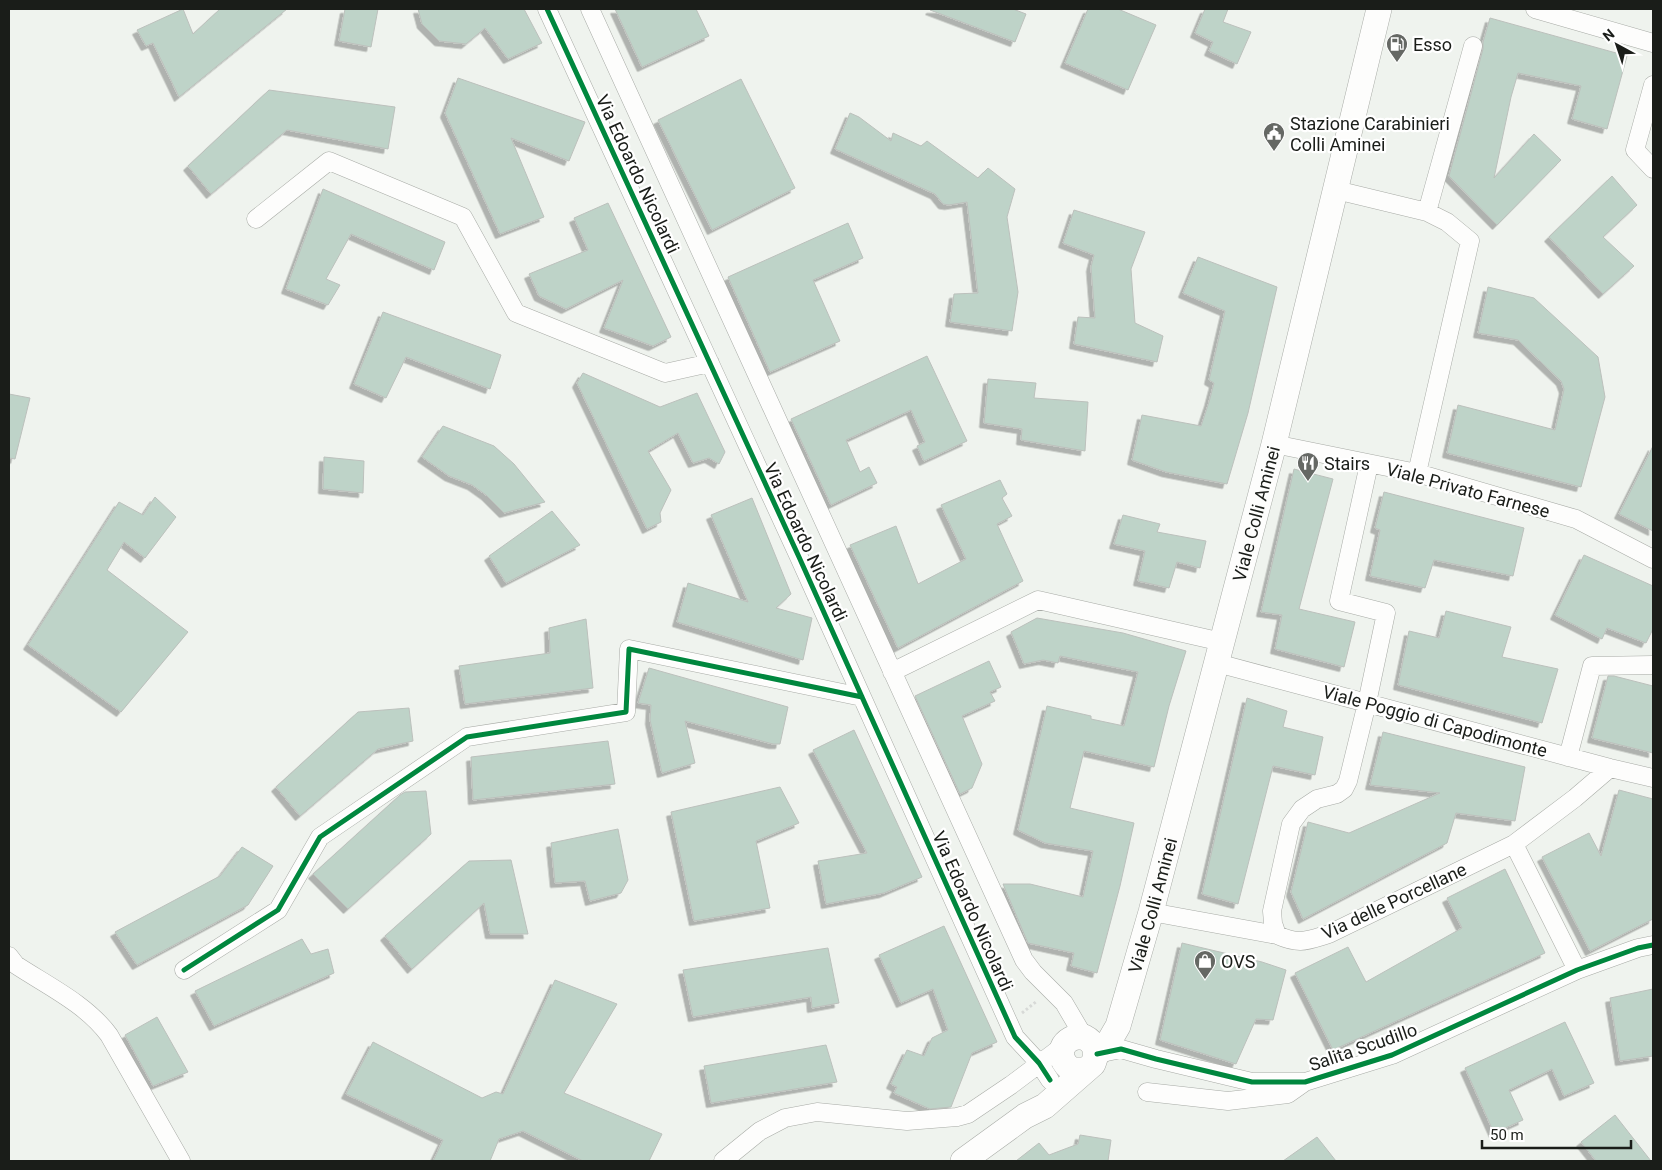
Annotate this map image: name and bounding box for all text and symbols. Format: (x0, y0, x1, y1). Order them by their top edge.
north arrow (1592, 20, 1642, 70)
text: N (1600, 26, 1618, 44)
fuel station icon: Esso (1385, 32, 1409, 63)
place label: Esso (1413, 34, 1452, 55)
street label: Via Edoardo Nicolardi (592, 91, 684, 257)
place label: Stazione Carabinieri Colli Aminei (1290, 113, 1450, 155)
public building icon: Stazione Carabinieri Colli Aminei (1262, 121, 1286, 152)
street label: Viale Colli Aminei (1228, 443, 1284, 584)
restaurant icon: Stairs (1296, 451, 1320, 482)
place label: Stairs (1324, 453, 1370, 474)
street label: Viale Privato Farnese (1384, 458, 1552, 522)
street label: Via Edoardo Nicolardi (760, 459, 852, 625)
street label: Viale Poggio di Capodimonte (1320, 681, 1550, 761)
street label: Via Edoardo Nicolardi (928, 828, 1018, 994)
street label: Viale Colli Aminei (1123, 835, 1181, 975)
street label: Via delle Porcellane (1318, 858, 1470, 944)
shop icon: OVS (1193, 949, 1217, 980)
place label: OVS (1221, 951, 1256, 972)
street label: Salita Scudillo (1306, 1019, 1420, 1075)
scale bar (1482, 1118, 1631, 1150)
text: 50 m (1490, 1126, 1524, 1144)

